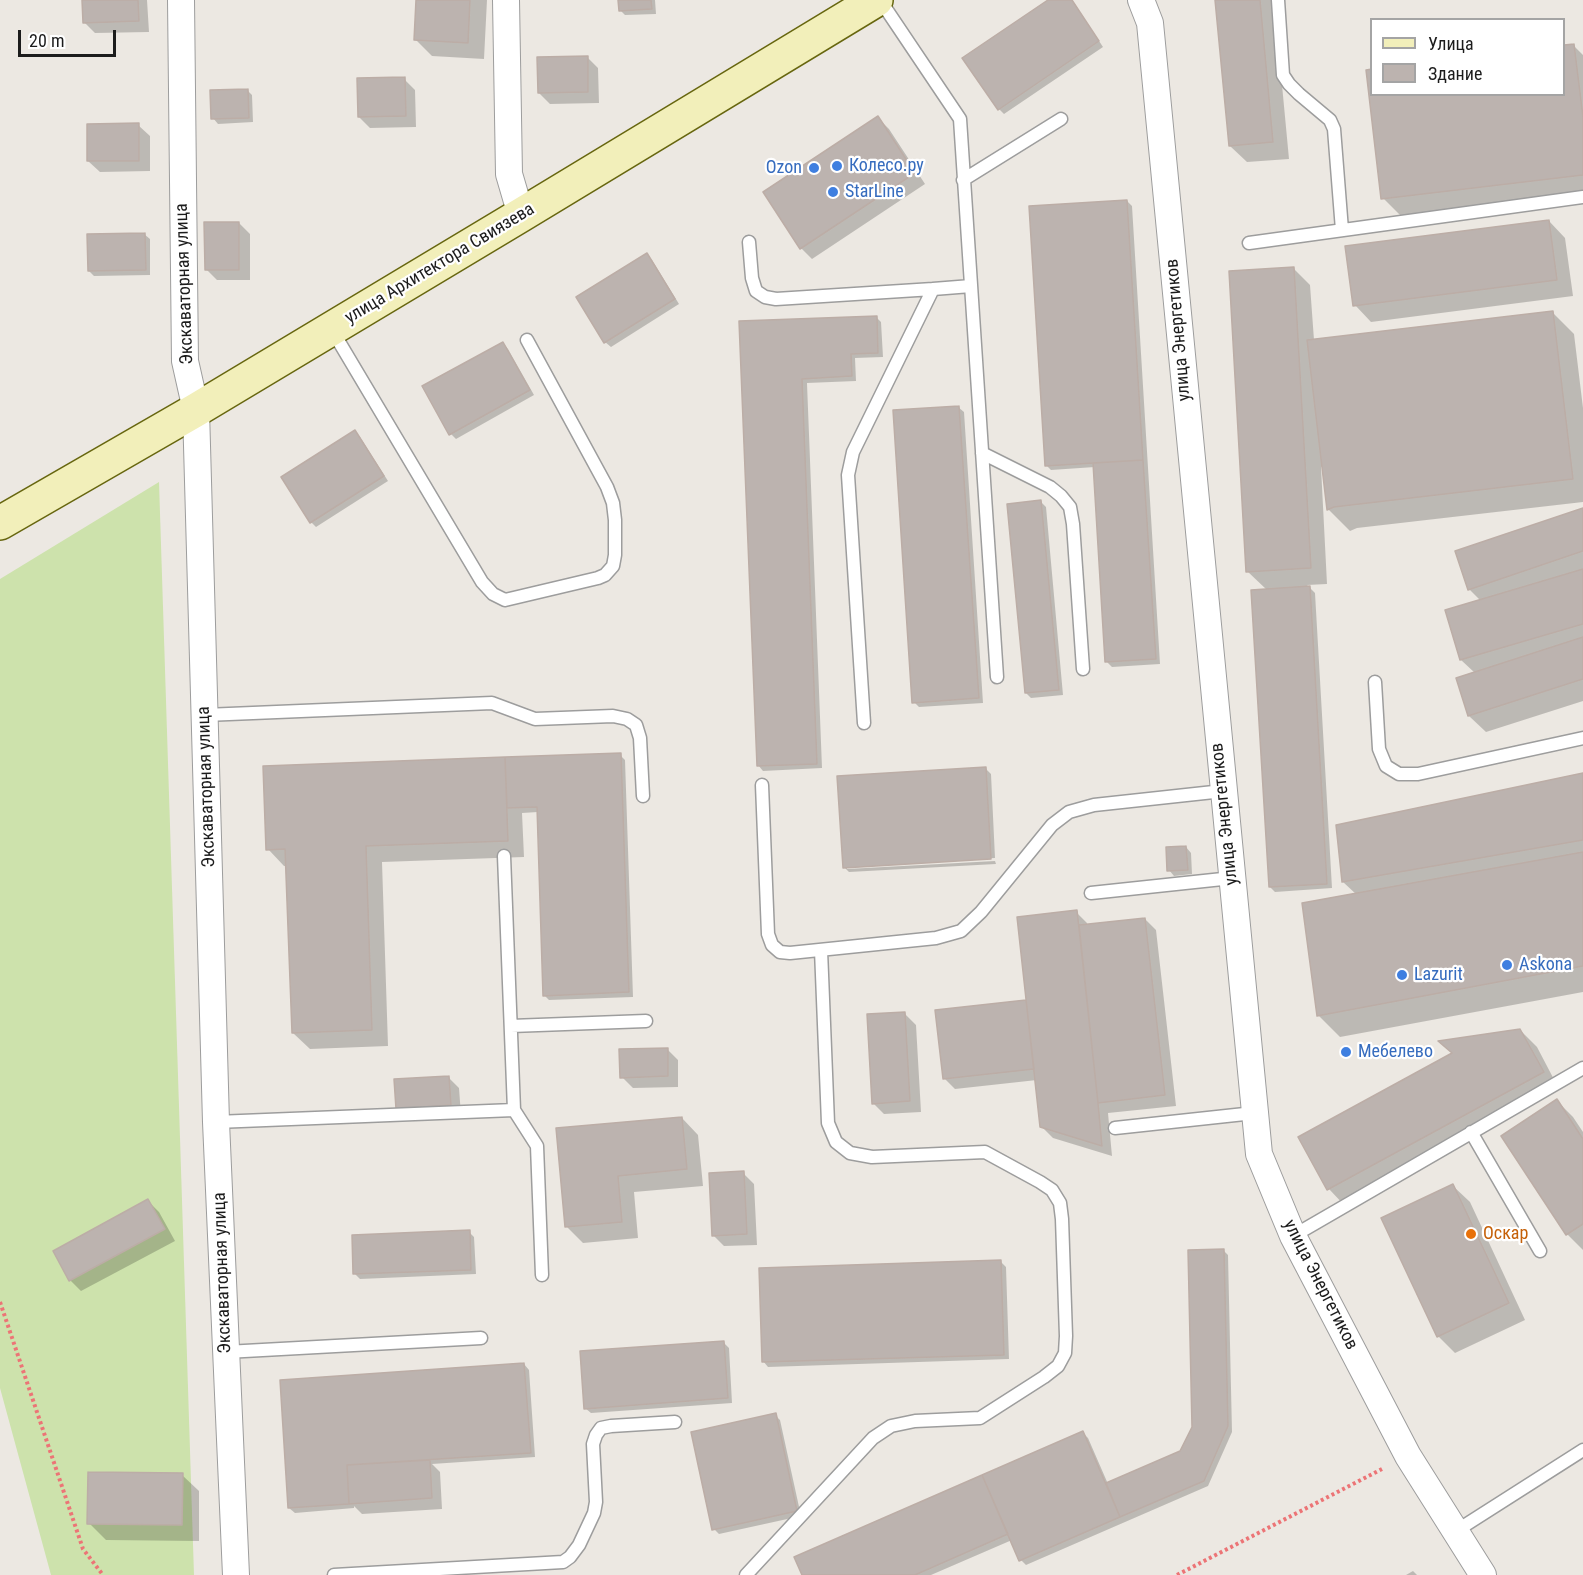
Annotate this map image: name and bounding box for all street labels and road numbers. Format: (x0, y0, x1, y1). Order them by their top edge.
street label: улица Архитектора Свиязева (341, 199, 539, 329)
street label: Экскаваторная улица (171, 203, 199, 365)
street label: улица Энергетиков (1162, 258, 1196, 402)
street label: Экскаваторная улица (193, 706, 221, 868)
street label: улица Энергетиков (1207, 742, 1243, 886)
street label: Экскаваторная улица (209, 1192, 237, 1354)
street label: улица Энергетиков (1278, 1216, 1362, 1354)

